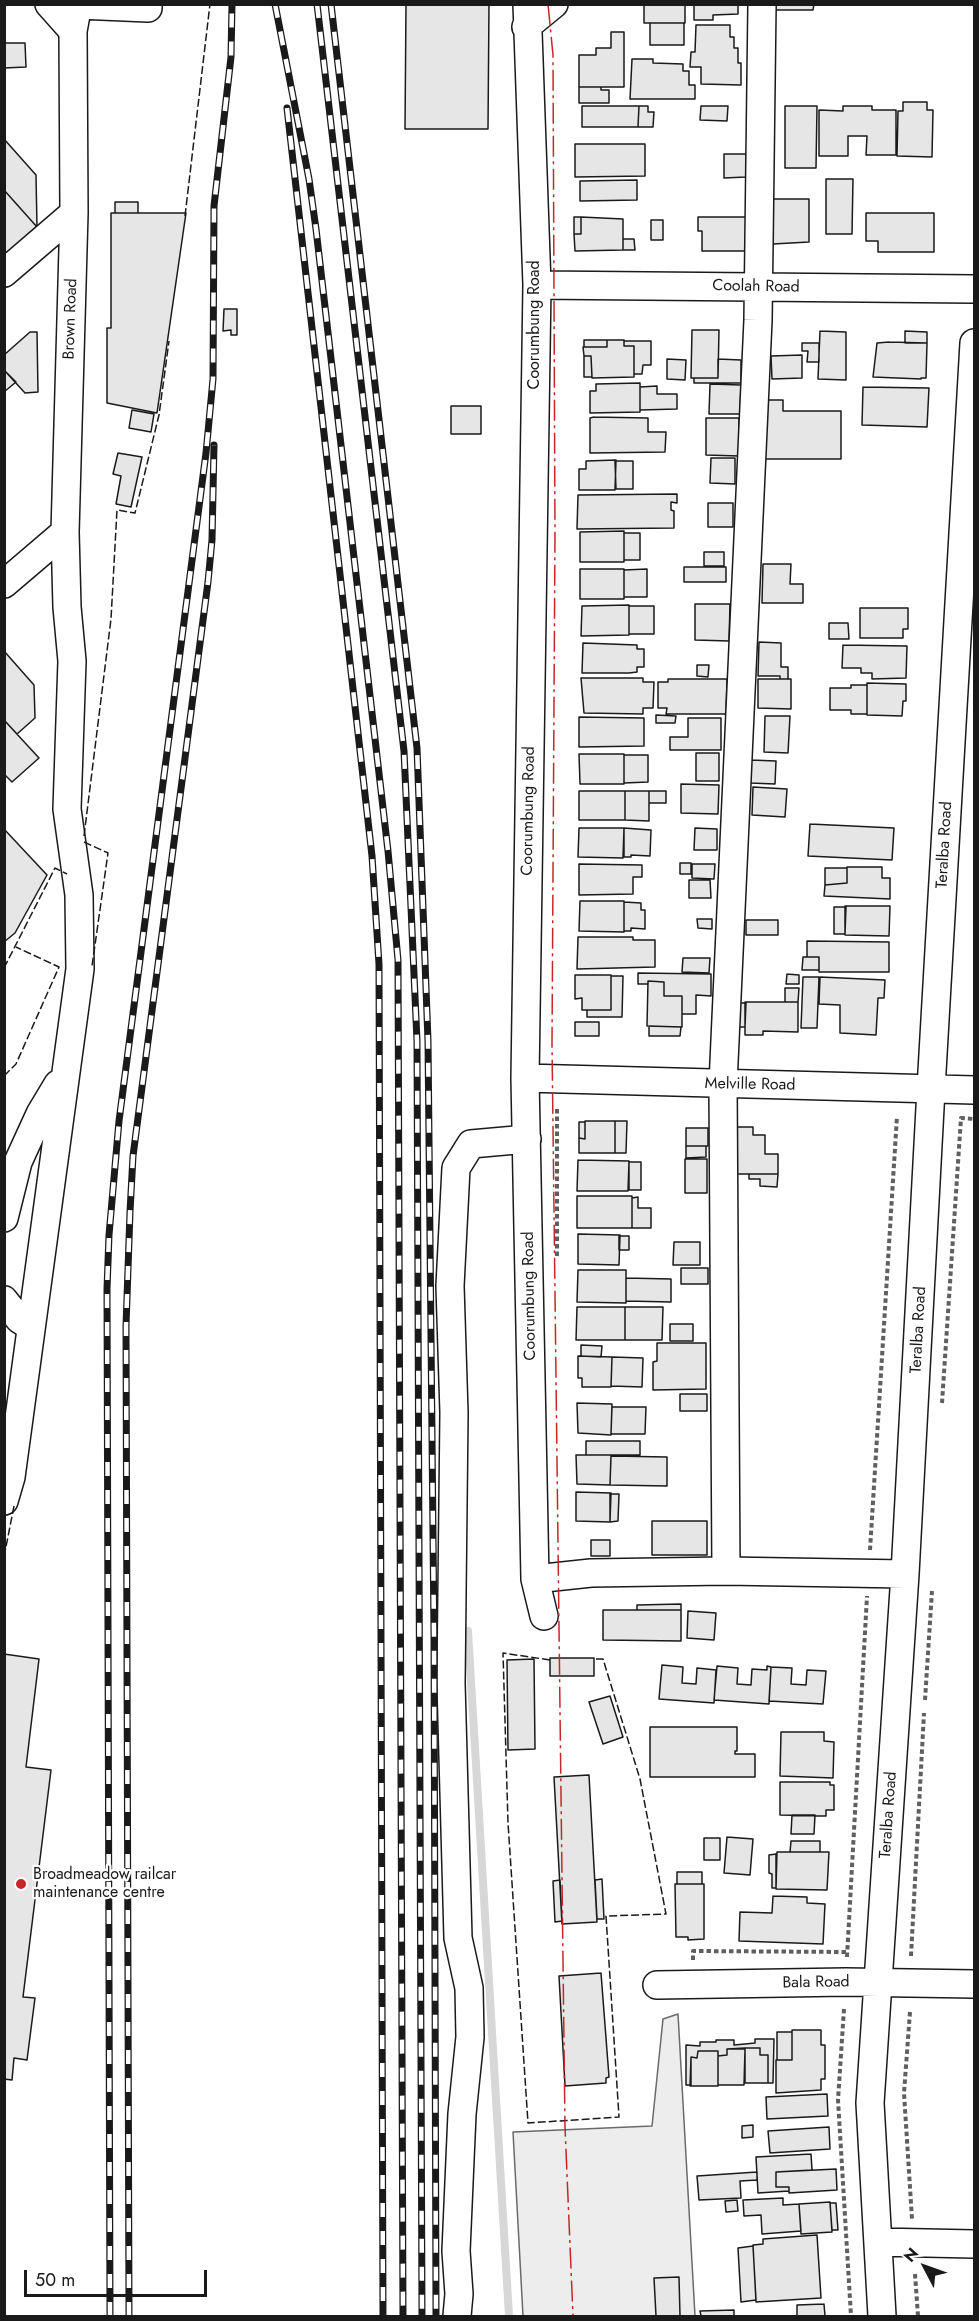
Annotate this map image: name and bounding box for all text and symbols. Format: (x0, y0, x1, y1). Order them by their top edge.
street label: Coorumbung Road (525, 260, 545, 390)
street label: Coolah Road (712, 277, 800, 297)
street label: Brown Road (60, 278, 82, 360)
street label: Coorumbung Road (518, 746, 540, 876)
street label: Teralba Road (933, 801, 957, 889)
street label: Melville Road (704, 1075, 796, 1095)
street label: Coorumbung Road (519, 1231, 541, 1361)
street label: Teralba Road (907, 1286, 931, 1374)
street label: Teralba Road (876, 1771, 902, 1859)
place label: Broadmeadow railcar maintenance centre (33, 1865, 176, 1903)
marker: Broadmeadow railcar maintenance centre (14, 1877, 28, 1891)
street label: Bala Road (782, 1973, 850, 1993)
north arrow (895, 2237, 955, 2297)
text: N (898, 2243, 924, 2267)
scale bar (27, 2258, 210, 2296)
text: 50 m (35, 2267, 75, 2293)

